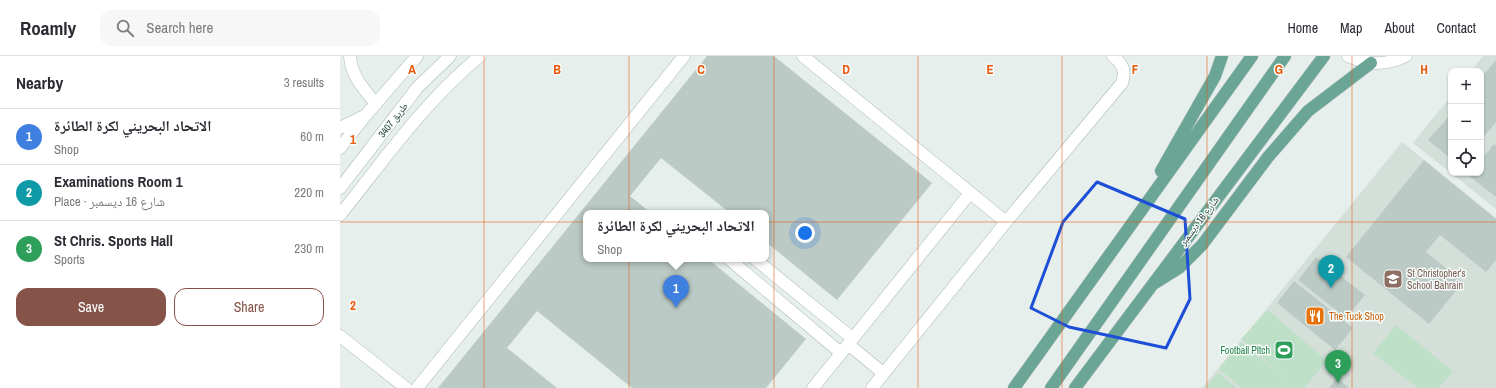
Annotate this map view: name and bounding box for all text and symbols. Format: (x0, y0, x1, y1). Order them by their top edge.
search box (100, 10, 380, 46)
text: Roamly (20, 15, 76, 41)
icon: search (114, 17, 136, 39)
text: Search here (146, 17, 213, 38)
text: Home (1287, 19, 1318, 37)
text: Map (1340, 19, 1362, 37)
text: About (1384, 19, 1414, 37)
text: Contact (1436, 19, 1476, 37)
text: A (408, 61, 416, 78)
text: B (553, 61, 561, 78)
text: C (697, 61, 705, 78)
text: D (842, 61, 850, 78)
text: E (986, 61, 994, 78)
text: F (1132, 61, 1139, 78)
text: G (1275, 61, 1283, 78)
text: H (1420, 61, 1428, 78)
map controls (1448, 68, 1484, 176)
button: + (1448, 68, 1484, 104)
text: Nearby (16, 71, 63, 94)
text: 3 results (284, 74, 324, 91)
street label: طريق 3407 (375, 100, 411, 140)
button: − (1448, 104, 1484, 140)
text: الاتحاد البحريني لكرة الطائرة (54, 115, 212, 136)
text: 1 (26, 128, 32, 145)
text: 60 m (300, 128, 324, 145)
text: 1 (350, 131, 356, 148)
button: locate (1448, 140, 1484, 176)
text: Shop (54, 141, 79, 158)
text: Examinations Room 1 (54, 171, 183, 192)
text: 2 (26, 184, 32, 201)
text: 220 m (294, 184, 324, 201)
text: Place · شارع 16 ديسمبر (54, 193, 165, 210)
street label: شارع 16 ديسمبر (1176, 194, 1222, 249)
popup (583, 210, 769, 262)
text: الاتحاد البحريني لكرة الطائرة (597, 215, 755, 236)
your location (795, 223, 815, 243)
text: St Chris. Sports Hall (54, 230, 173, 251)
text: 3 (26, 240, 32, 257)
text: 230 m (294, 240, 324, 257)
text: Shop (597, 241, 622, 258)
text: Sports (54, 251, 85, 268)
pin: 2 (1318, 255, 1344, 288)
place label: St Christopher's School Bahrain (1407, 267, 1466, 292)
school or university icon: St Christopher's School Bahrain (1382, 268, 1404, 290)
pin: 1 (663, 275, 689, 308)
button: Save (16, 288, 166, 326)
button: Share (174, 288, 324, 326)
text: 2 (350, 297, 356, 314)
restaurant icon: The Tuck Shop (1304, 305, 1326, 327)
place label: The Tuck Shop (1329, 310, 1384, 323)
sports icon: Football PItch (1273, 339, 1295, 361)
place label: Football PItch (1220, 344, 1270, 357)
pin: 3 (1325, 350, 1351, 383)

